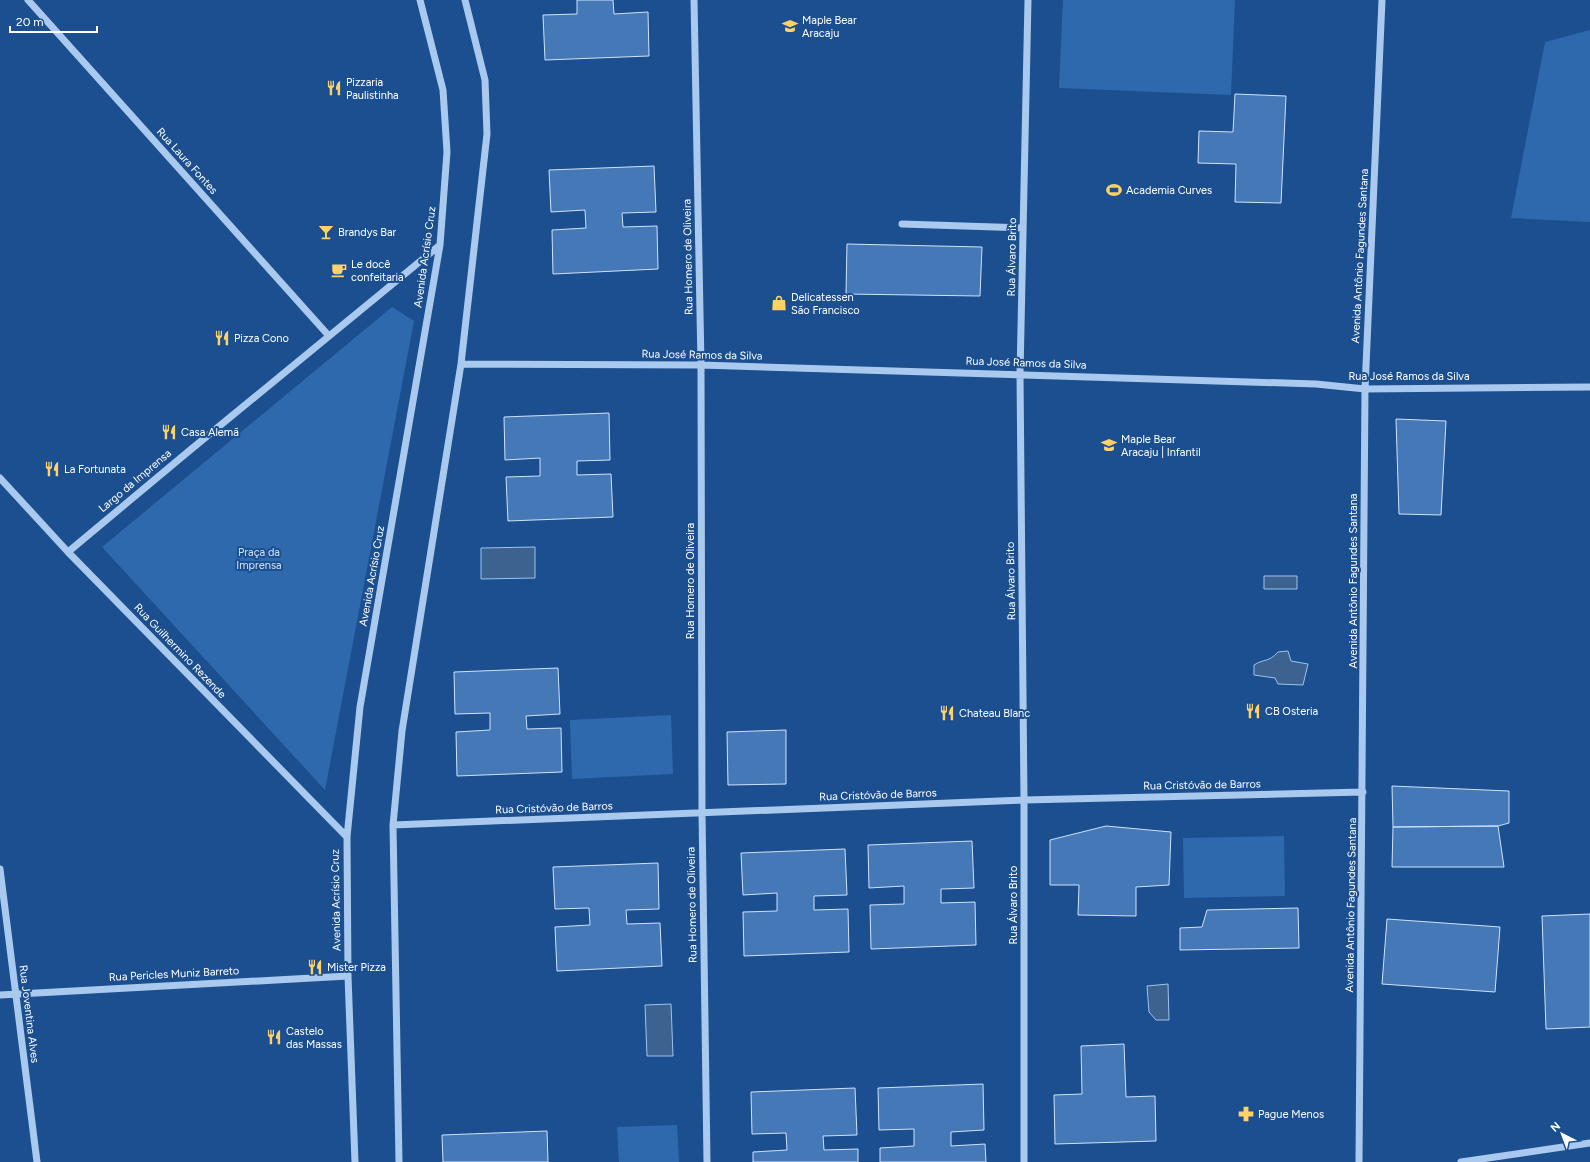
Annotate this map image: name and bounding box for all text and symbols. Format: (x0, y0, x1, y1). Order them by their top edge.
scale bar (10, 8, 97, 34)
place label: Maple Bear Aracaju (802, 14, 857, 40)
text: 20 m (16, 15, 44, 29)
school or university icon: Maple Bear Aracaju (781, 17, 799, 35)
place label: Pizzaria Paulistinha (346, 76, 399, 102)
restaurant icon: Pizzaria Paulistinha (325, 79, 343, 97)
street label: Rua Laura Fontes (154, 125, 220, 197)
street label: Avenida Antônio Fagundes Santana (1349, 168, 1371, 344)
sports icon: Academia Curves (1105, 181, 1123, 199)
place label: Academia Curves (1126, 184, 1212, 197)
street label: Rua Homero de Oliveira (680, 199, 696, 315)
street label: Avenida Acrísio Cruz (411, 206, 439, 308)
street label: Rua Álvaro Brito (1005, 218, 1019, 296)
bar icon: Brandys Bar (317, 223, 335, 241)
place label: Brandys Bar (338, 226, 397, 239)
place label: Le docê confeitaria (351, 258, 404, 284)
cafe icon: Le docê confeitaria (330, 261, 348, 279)
place label: Delicatessen São Francisco (791, 291, 860, 317)
shop icon: Delicatessen São Francisco (770, 294, 788, 312)
restaurant icon: Pizza Cono (213, 329, 231, 347)
place label: Pizza Cono (234, 332, 289, 345)
street label: Rua José Ramos da Silva (641, 347, 763, 363)
street label: Rua José Ramos da Silva (965, 354, 1087, 372)
street label: Rua José Ramos da Silva (1348, 370, 1470, 383)
restaurant icon: Casa Alemã (160, 423, 178, 441)
place label: Casa Alemã (181, 426, 239, 439)
place label: Maple Bear Aracaju | Infantil (1121, 433, 1201, 459)
school or university icon: Maple Bear Aracaju | Infantil (1100, 436, 1118, 454)
street label: Largo da Imprensa (96, 447, 174, 515)
restaurant icon: La Fortunata (43, 460, 61, 478)
place label: La Fortunata (64, 463, 126, 476)
street label: Avenida Antônio Fagundes Santana (1347, 494, 1360, 668)
street label: Rua Homero de Oliveira (684, 523, 697, 639)
street label: Avenida Acrísio Cruz (357, 525, 387, 627)
street label: Rua Álvaro Brito (1004, 542, 1018, 620)
park label: Praça da Imprensa (236, 546, 282, 572)
street label: Rua Guilhermino Rezende (131, 601, 229, 701)
restaurant icon: CB Osteria (1244, 702, 1262, 720)
restaurant icon: Chateau Blanc (938, 704, 956, 722)
place label: CB Osteria (1265, 705, 1318, 718)
place label: Chateau Blanc (959, 707, 1030, 720)
street label: Rua Cristóvão de Barros (1143, 777, 1261, 793)
street label: Rua Cristóvão de Barros (819, 786, 937, 804)
street label: Rua Cristóvão de Barros (495, 799, 613, 817)
street label: Avenida Antônio Fagundes Santana (1343, 817, 1359, 993)
street label: Rua Homero de Oliveira (684, 847, 700, 963)
street label: Avenida Acrísio Cruz (329, 849, 343, 951)
street label: Rua Álvaro Brito (1007, 866, 1020, 944)
restaurant icon: Mister Pizza (306, 958, 324, 976)
place label: Mister Pizza (327, 961, 386, 974)
street label: Rua Joventina Alves (17, 964, 41, 1064)
street label: Rua Pericles Muniz Barreto (108, 964, 240, 984)
place label: Castelo das Massas (286, 1025, 342, 1051)
restaurant icon: Castelo das Massas (265, 1028, 283, 1046)
pharmacy icon: Pague Menos (1237, 1105, 1255, 1123)
place label: Pague Menos (1258, 1108, 1324, 1121)
north arrow (1542, 1114, 1582, 1154)
text: N (1548, 1119, 1563, 1135)

